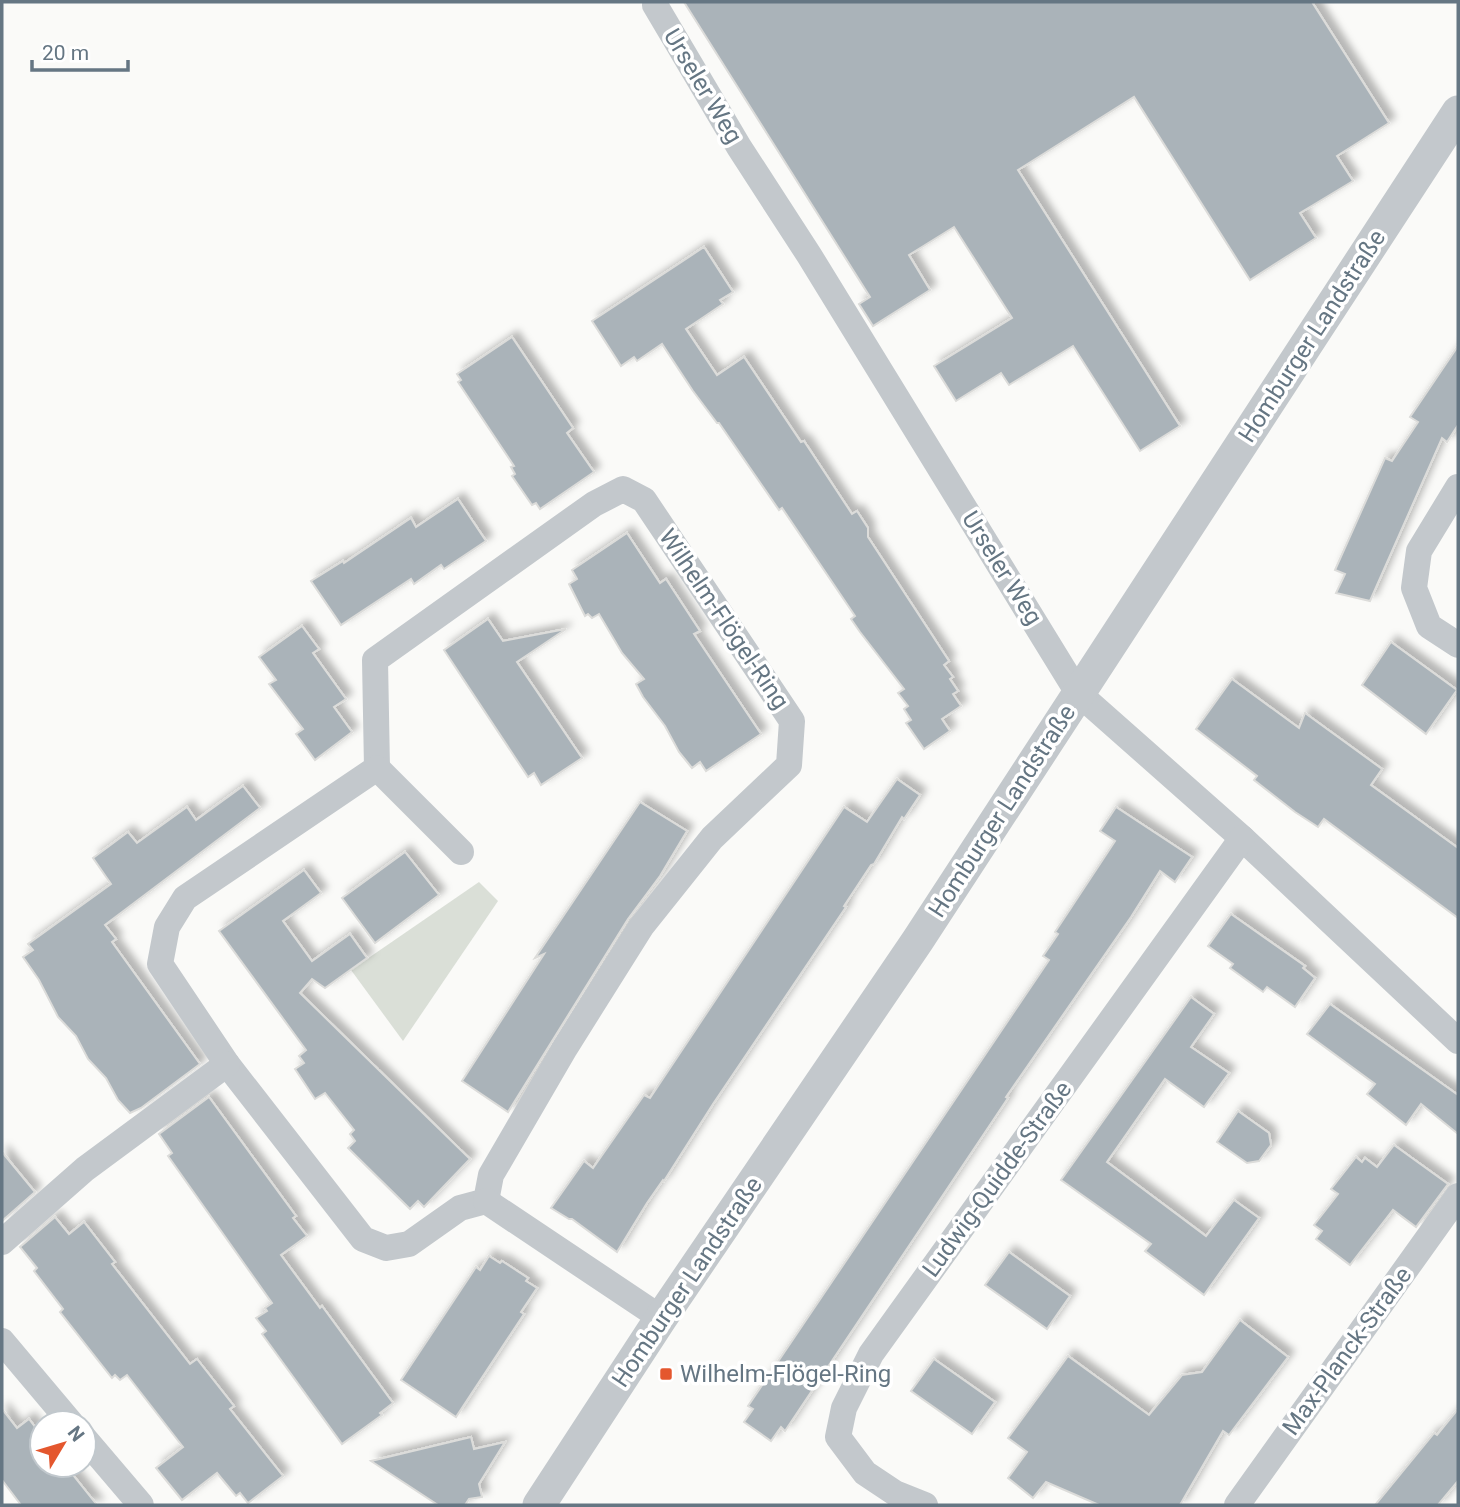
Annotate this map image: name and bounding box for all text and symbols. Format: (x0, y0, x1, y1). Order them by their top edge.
street label: Urseler Weg (658, 24, 748, 148)
scale bar (32, 28, 128, 72)
text: 20 m (42, 41, 89, 65)
street label: Homburger Landstraße (1233, 225, 1391, 447)
street label: Urseler Weg (956, 506, 1048, 630)
street label: Wilhelm-Flögel-Ring (653, 524, 795, 714)
street label: Homburger Landstraße (923, 700, 1081, 922)
street label: Ludwig-Quidde-Straße (917, 1076, 1077, 1282)
street label: Homburger Landstraße (606, 1172, 768, 1392)
street label: Max-Planck-Straße (1277, 1261, 1417, 1441)
place label: Wilhelm-Flögel-Ring (680, 1360, 891, 1388)
marker: Wilhelm-Flögel-Ring (658, 1366, 674, 1382)
north arrow (28, 1409, 98, 1479)
text: N (63, 1421, 89, 1446)

